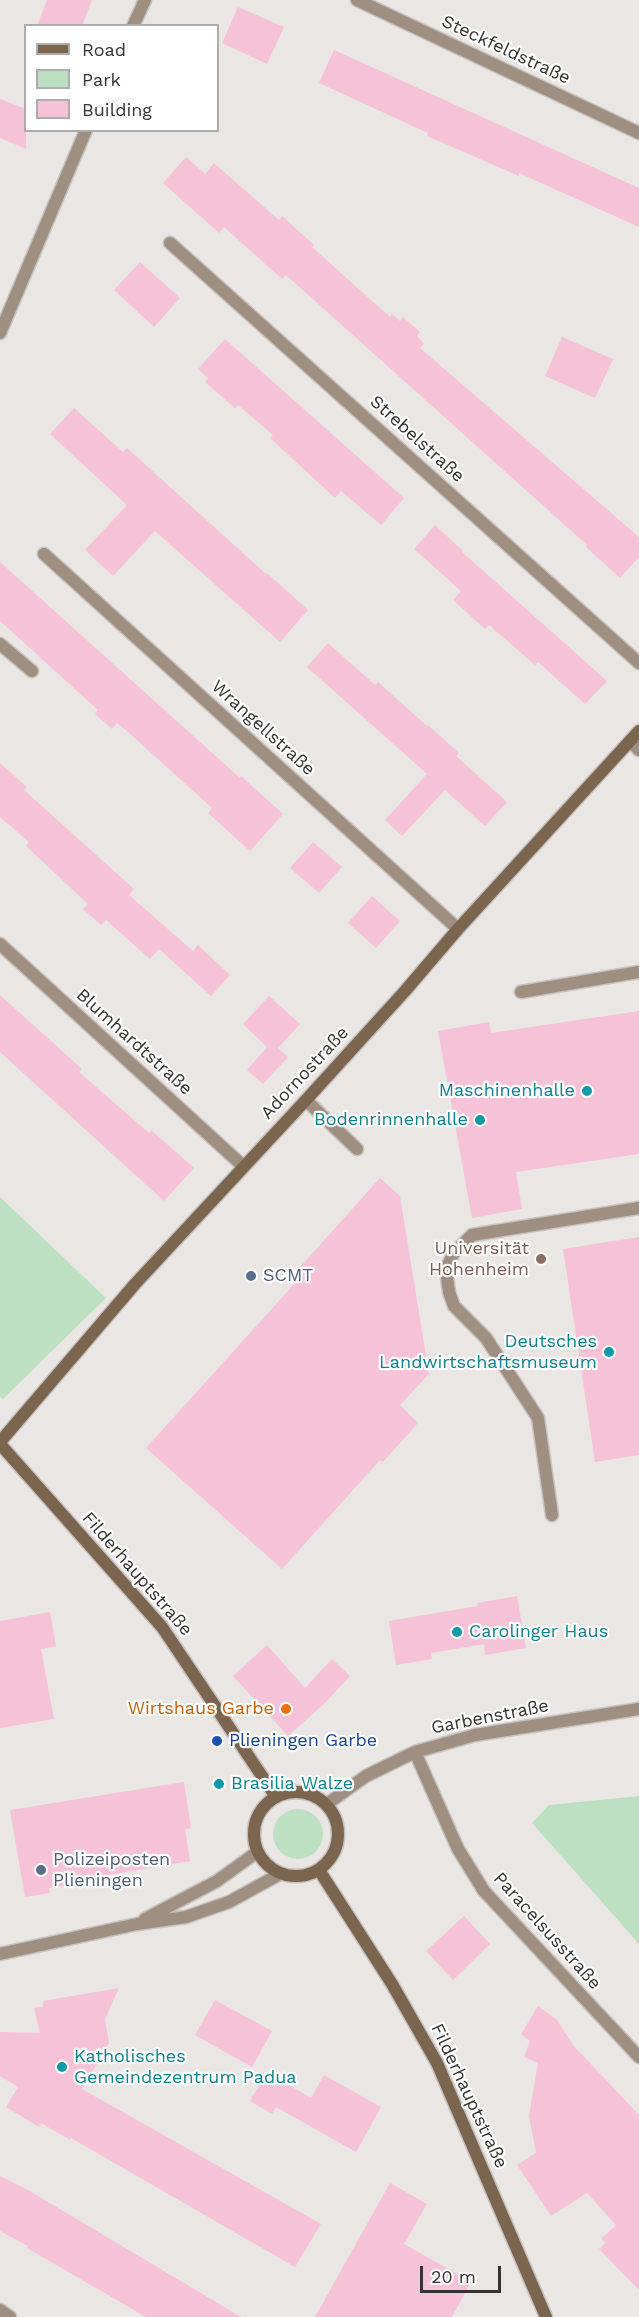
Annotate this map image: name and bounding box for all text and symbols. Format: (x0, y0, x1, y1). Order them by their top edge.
street label: Steckfeldstraße (438, 11, 574, 89)
legend (24, 24, 219, 132)
text: Road (82, 39, 126, 60)
text: Park (82, 69, 121, 90)
text: Building (82, 99, 152, 120)
street label: Strebelstraße (365, 391, 469, 487)
street label: Wrangellstraße (207, 676, 319, 780)
street label: Blumhardtstraße (72, 984, 196, 1100)
street label: Adornostraße (257, 1022, 353, 1124)
place label: Maschinenhalle (439, 1080, 575, 1102)
marker: Maschinenhalle (580, 1084, 594, 1098)
place label: Bodenrinnenhalle (314, 1109, 468, 1131)
marker: Bodenrinnenhalle (473, 1113, 487, 1127)
place label: Universität Hohenheim (429, 1238, 529, 1280)
marker: Universität Hohenheim (534, 1252, 548, 1266)
place label: SCMT (263, 1265, 313, 1287)
marker: SCMT (244, 1269, 258, 1283)
place label: Deutsches Landwirtschaftsmuseum (379, 1331, 597, 1374)
marker: Deutsches Landwirtschaftsmuseum (602, 1345, 616, 1359)
street label: Filderhauptstraße (77, 1508, 197, 1640)
place label: Carolinger Haus (469, 1621, 608, 1643)
marker: Carolinger Haus (450, 1625, 464, 1639)
street label: Garbenstraße (429, 1695, 551, 1739)
place label: Wirtshaus Garbe (128, 1698, 274, 1720)
marker: Wirtshaus Garbe (279, 1702, 293, 1716)
place label: Plieningen Garbe (229, 1730, 377, 1752)
marker: Plieningen Garbe (210, 1734, 224, 1748)
place label: Brasilia Walze (231, 1773, 353, 1795)
marker: Brasilia Walze (212, 1777, 226, 1791)
place label: Polizeiposten Plieningen (53, 1849, 170, 1892)
marker: Polizeiposten Plieningen (34, 1863, 48, 1877)
street label: Paracelsusstraße (489, 1868, 605, 1994)
street label: Filderhauptstraße (426, 2020, 512, 2172)
place label: Katholisches Gemeindezentrum Padua (74, 2046, 296, 2088)
marker: Katholisches Gemeindezentrum Padua (55, 2060, 69, 2074)
scale bar (423, 2254, 504, 2292)
text: 20 m (431, 2266, 476, 2287)

